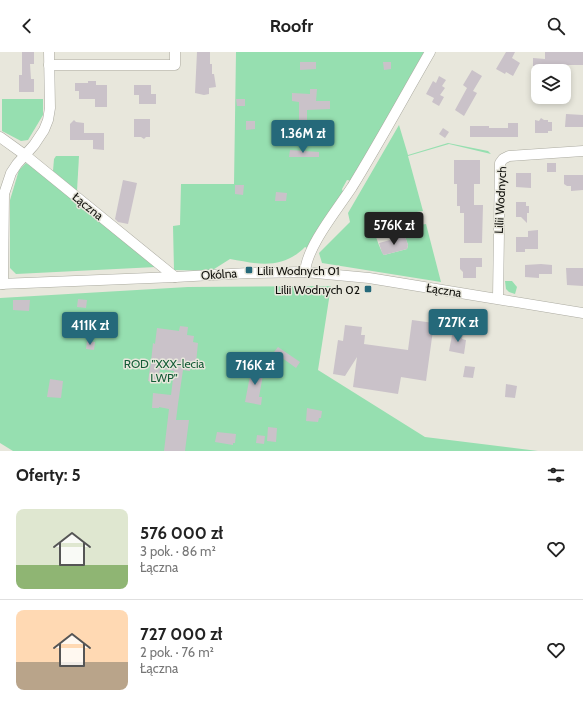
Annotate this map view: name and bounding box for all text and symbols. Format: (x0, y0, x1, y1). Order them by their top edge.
icon: back (16, 15, 38, 37)
text: Roofr (270, 15, 313, 37)
icon: search (545, 15, 567, 37)
map controls (531, 64, 571, 104)
button: layers (531, 64, 571, 104)
pin: 1.36M zł (262, 120, 344, 154)
text: 1.36M zł (280, 125, 326, 141)
street label: Lilii Wodnych (491, 166, 509, 234)
street label: Łączna (70, 189, 107, 223)
pin: 576K zł (357, 212, 431, 246)
text: 576K zł (373, 217, 415, 233)
place label: Lilii Wodnych 01 (257, 263, 340, 278)
street label: Okólna (200, 265, 238, 283)
marker: Lilii Wodnych 01 (244, 265, 254, 275)
street label: Łączna (425, 280, 463, 300)
place label: Lilii Wodnych 02 (275, 282, 360, 297)
marker: Lilii Wodnych 02 (363, 284, 373, 294)
pin: 727K zł (421, 309, 495, 343)
pin: 411K zł (53, 312, 127, 346)
text: 727K zł (438, 314, 478, 330)
text: 411K zł (71, 317, 109, 333)
pin: 716K zł (218, 352, 292, 386)
park label: ROD "XXX-lecia LWP" (124, 356, 205, 385)
text: 716K zł (235, 357, 275, 373)
icon: filters (545, 464, 567, 486)
text: Oferty: 5 (16, 465, 81, 485)
text: 576 000 zł (140, 523, 223, 543)
icon: home (48, 525, 96, 573)
icon: heart (545, 538, 567, 560)
text: 3 pok. · 86 m² (140, 543, 216, 559)
text: Łączna (140, 559, 178, 575)
text: 727 000 zł (140, 624, 222, 644)
icon: home (48, 626, 96, 674)
icon: heart (545, 639, 567, 661)
text: 2 pok. · 76 m² (140, 644, 214, 660)
text: Łączna (140, 660, 178, 676)

